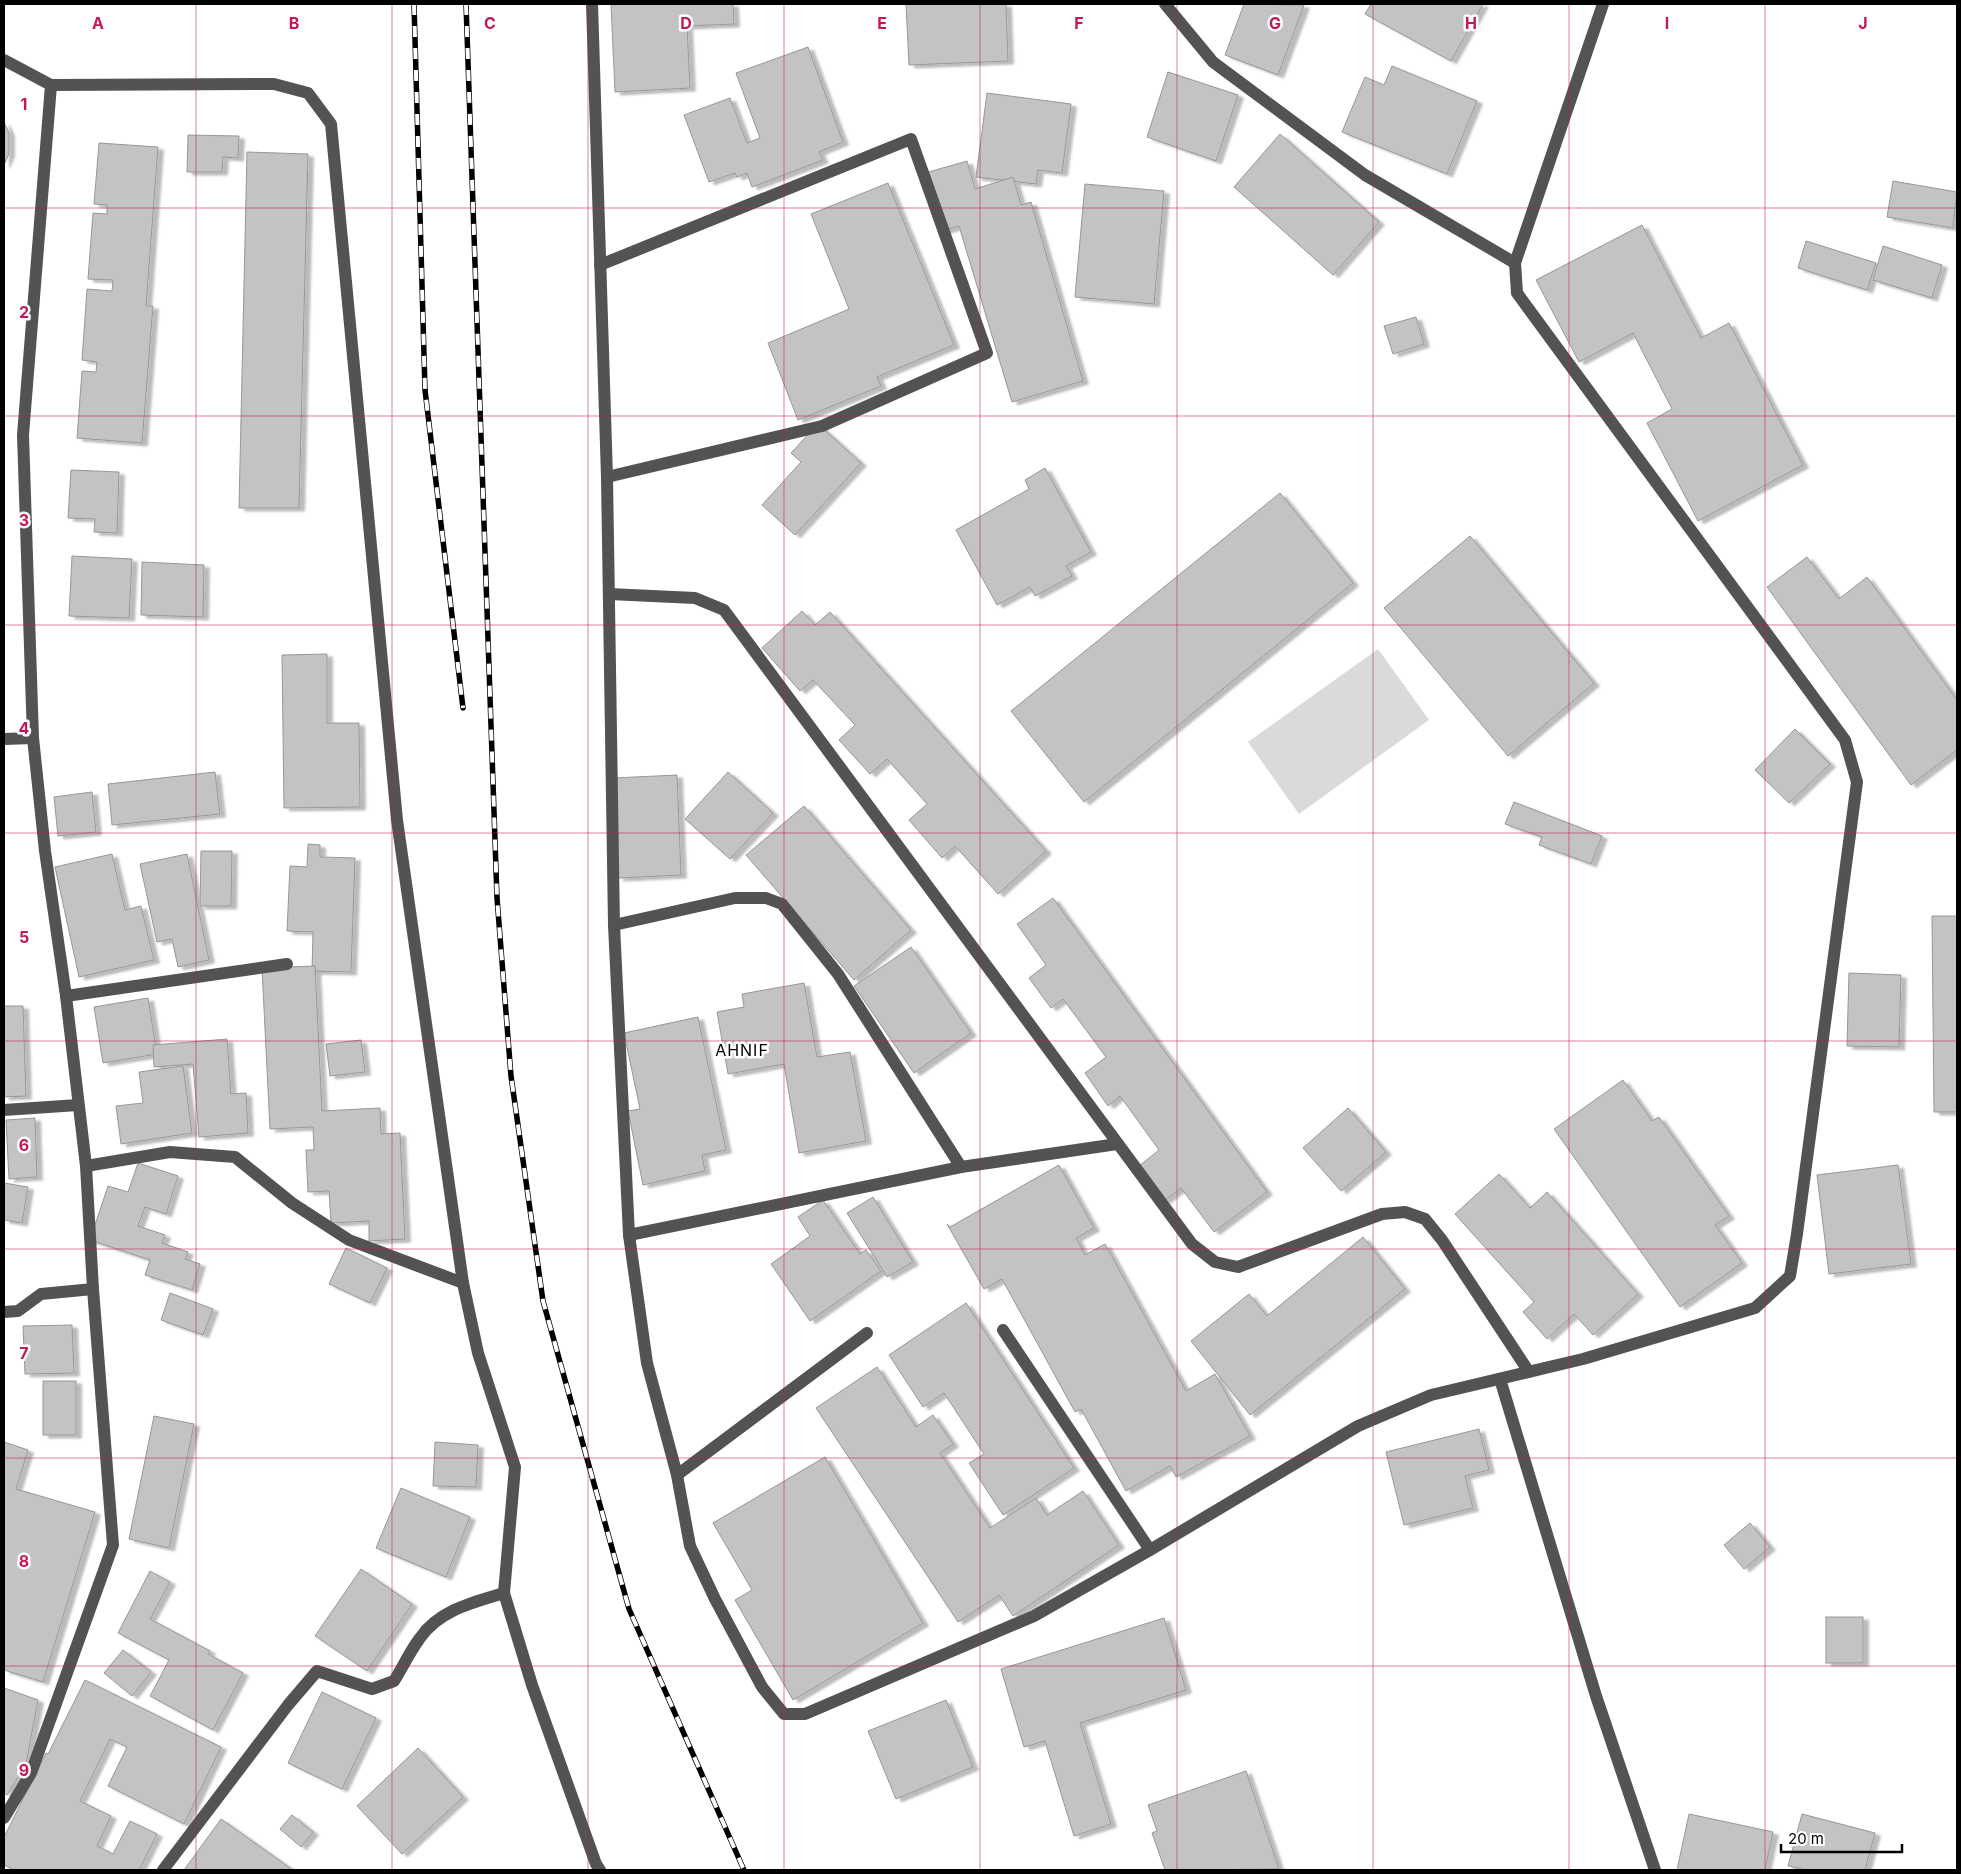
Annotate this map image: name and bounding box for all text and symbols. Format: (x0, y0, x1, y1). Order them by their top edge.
text: A (92, 13, 104, 33)
text: B (289, 13, 299, 33)
text: C (484, 13, 496, 33)
text: D (680, 13, 692, 33)
text: E (877, 13, 887, 33)
text: F (1074, 13, 1084, 33)
text: G (1269, 13, 1281, 33)
text: H (1465, 13, 1477, 33)
text: I (1665, 13, 1669, 33)
text: J (1858, 13, 1868, 33)
text: 1 (21, 94, 27, 114)
text: 2 (19, 302, 29, 322)
text: 3 (19, 510, 29, 530)
text: 4 (19, 718, 30, 738)
text: 5 (19, 927, 29, 947)
district label: AHNIF (715, 1040, 769, 1060)
text: 6 (19, 1135, 29, 1155)
text: 7 (19, 1343, 29, 1363)
text: 8 (19, 1551, 29, 1571)
text: 9 (19, 1760, 29, 1780)
scale bar (1781, 1822, 1902, 1854)
text: 20 m (1788, 1829, 1824, 1848)

